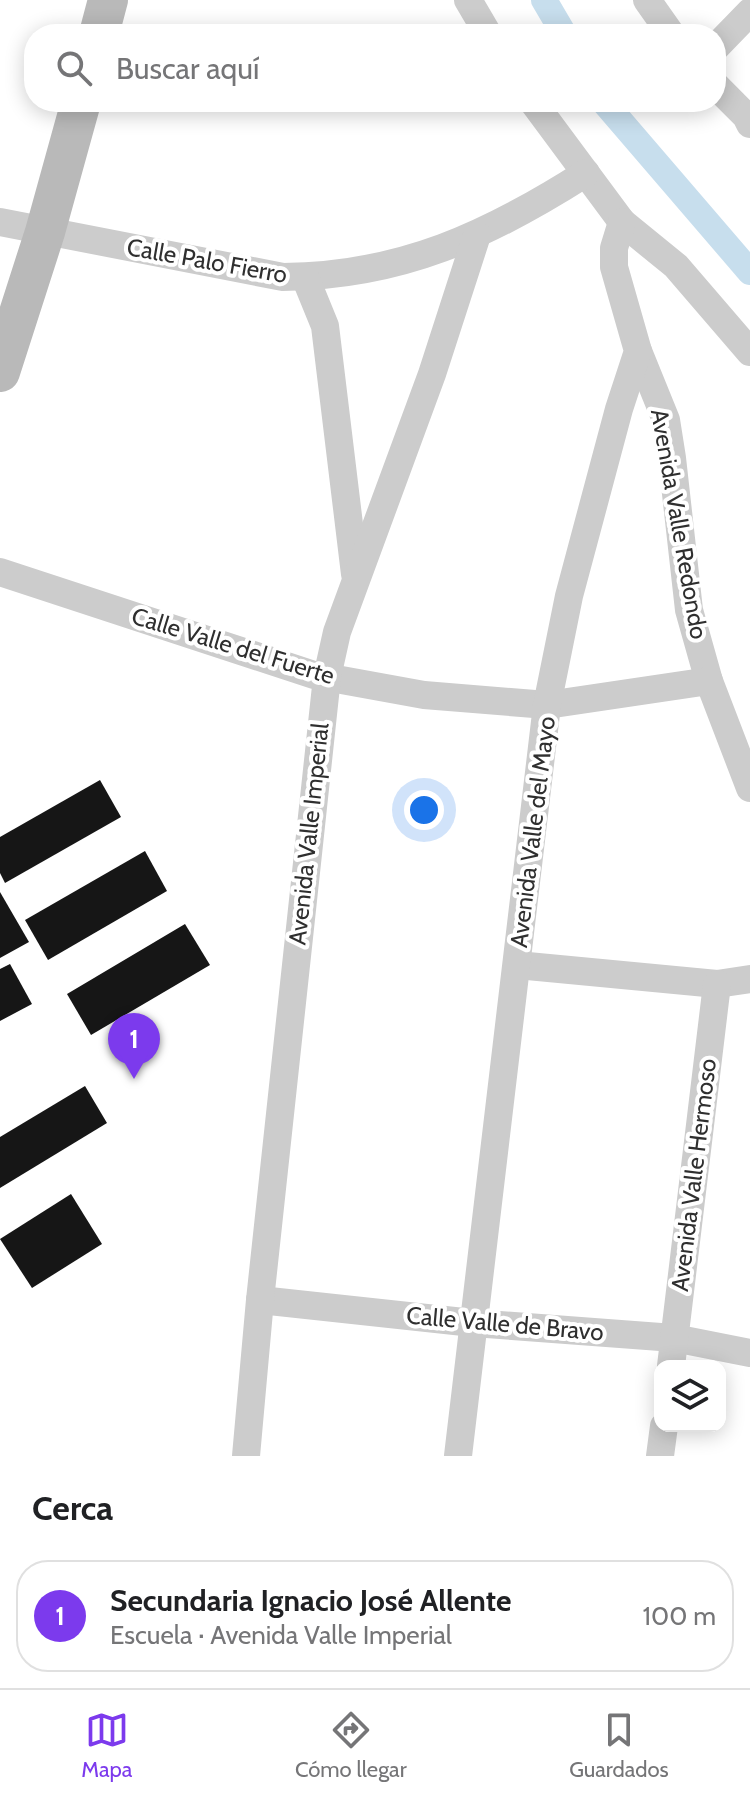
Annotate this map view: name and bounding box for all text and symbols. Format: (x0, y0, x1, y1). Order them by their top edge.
search box (24, 24, 726, 112)
icon: search (52, 46, 96, 90)
text: Buscar aquí (116, 50, 259, 87)
street label: Calle Palo Fierro (125, 232, 289, 289)
street label: Avenida Valle Redondo (645, 406, 714, 641)
street label: Calle Valle del Fuerte (128, 601, 338, 690)
street label: Avenida Valle del Mayo (504, 715, 561, 949)
street label: Avenida Valle Imperial (282, 721, 335, 946)
your location (404, 790, 444, 830)
pin: 1 (108, 1013, 160, 1079)
street label: Avenida Valle Hermoso (665, 1057, 722, 1293)
street label: Calle Valle de Bravo (405, 1300, 605, 1347)
map controls (654, 1360, 726, 1432)
button: layers (654, 1360, 726, 1432)
text: Cerca (32, 1487, 113, 1529)
text: Secundaria Ignacio José Allente (110, 1582, 511, 1619)
text: 1 (55, 1600, 65, 1632)
text: 100 m (643, 1600, 716, 1632)
text: Escuela · Avenida Valle Imperial (110, 1619, 452, 1651)
tab: Mapa (81, 1708, 132, 1783)
tab: Cómo llegar (295, 1708, 407, 1783)
tab: Guardados (569, 1708, 669, 1783)

